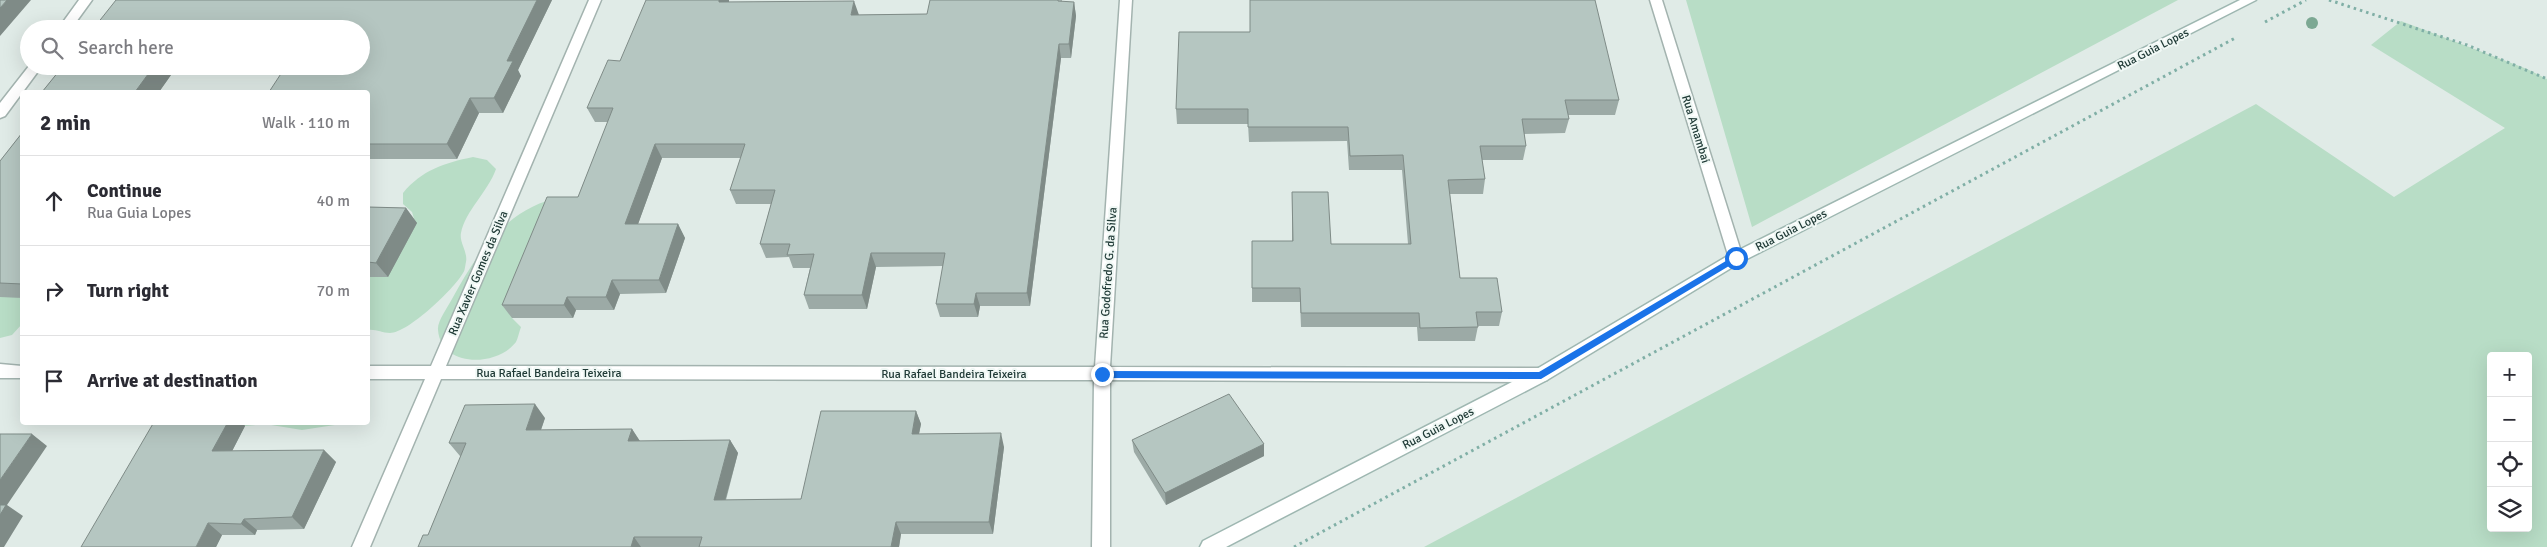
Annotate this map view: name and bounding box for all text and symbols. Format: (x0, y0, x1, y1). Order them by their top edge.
search box (20, 20, 370, 75)
street label: Rua Guia Lopes (2115, 25, 2191, 74)
icon: search (38, 34, 66, 62)
text: Search here (78, 36, 174, 60)
street label: Rua Amambai (1678, 93, 1713, 165)
text: 2 min (40, 110, 91, 136)
text: Walk · 110 m (262, 113, 350, 133)
text: Continue (87, 179, 162, 203)
icon: ahead (40, 187, 68, 215)
text: 40 m (316, 191, 350, 211)
text: Rua Guia Lopes (87, 203, 191, 223)
street label: Rua Guia Lopes (1753, 206, 1829, 255)
street label: Rua Godofredo G. da Silva (1096, 207, 1121, 339)
street label: Rua Xavier Gomes da Silva (445, 209, 512, 338)
route start (1725, 247, 1748, 270)
icon: right (40, 277, 68, 305)
text: Turn right (87, 279, 169, 303)
text: 70 m (316, 281, 350, 301)
map controls (2487, 352, 2532, 532)
button: + (2487, 352, 2532, 397)
route end (1091, 363, 1114, 386)
street label: Rua Rafael Bandeira Teixeira (476, 366, 622, 381)
icon: arrive (40, 367, 68, 395)
street label: Rua Rafael Bandeira Teixeira (881, 367, 1027, 382)
text: Arrive at destination (87, 369, 258, 393)
button: − (2487, 397, 2532, 442)
street label: Rua Guia Lopes (1400, 404, 1476, 453)
button: locate (2487, 442, 2532, 487)
button: layers (2487, 487, 2532, 532)

